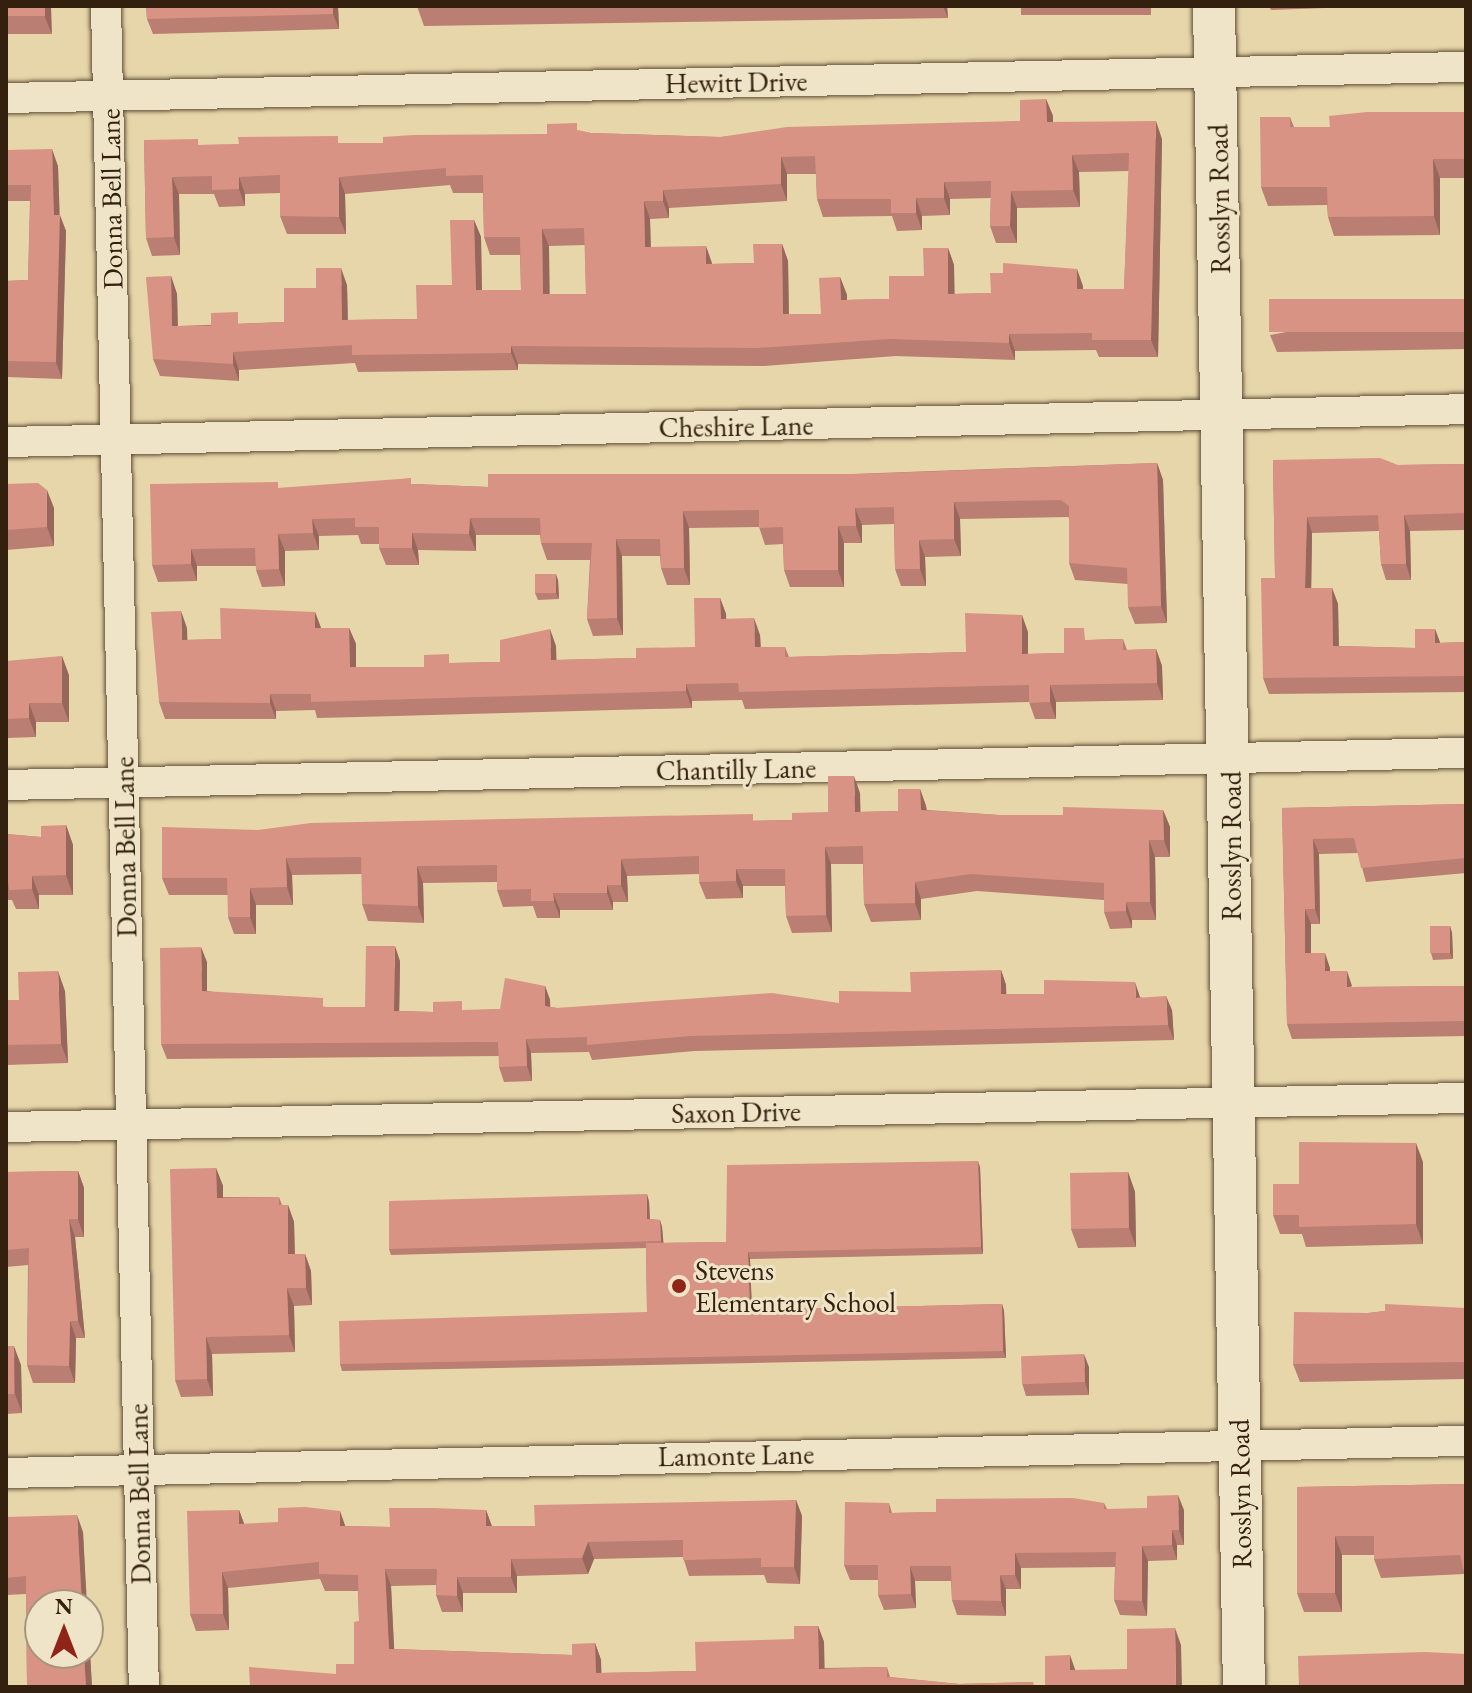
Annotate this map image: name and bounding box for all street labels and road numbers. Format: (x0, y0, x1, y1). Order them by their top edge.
street label: Hewitt Drive (664, 64, 808, 100)
street label: Donna Bell Lane (93, 108, 129, 290)
street label: Rosslyn Road (1201, 124, 1237, 274)
street label: Cheshire Lane (658, 408, 814, 444)
street label: Chantilly Lane (655, 751, 817, 787)
street label: Donna Bell Lane (107, 756, 143, 938)
street label: Rosslyn Road (1214, 771, 1248, 921)
street label: Saxon Drive (671, 1094, 801, 1130)
street label: Donna Bell Lane (121, 1403, 157, 1585)
street label: Rosslyn Road (1222, 1419, 1258, 1569)
street label: Lamonte Lane (657, 1437, 815, 1473)

